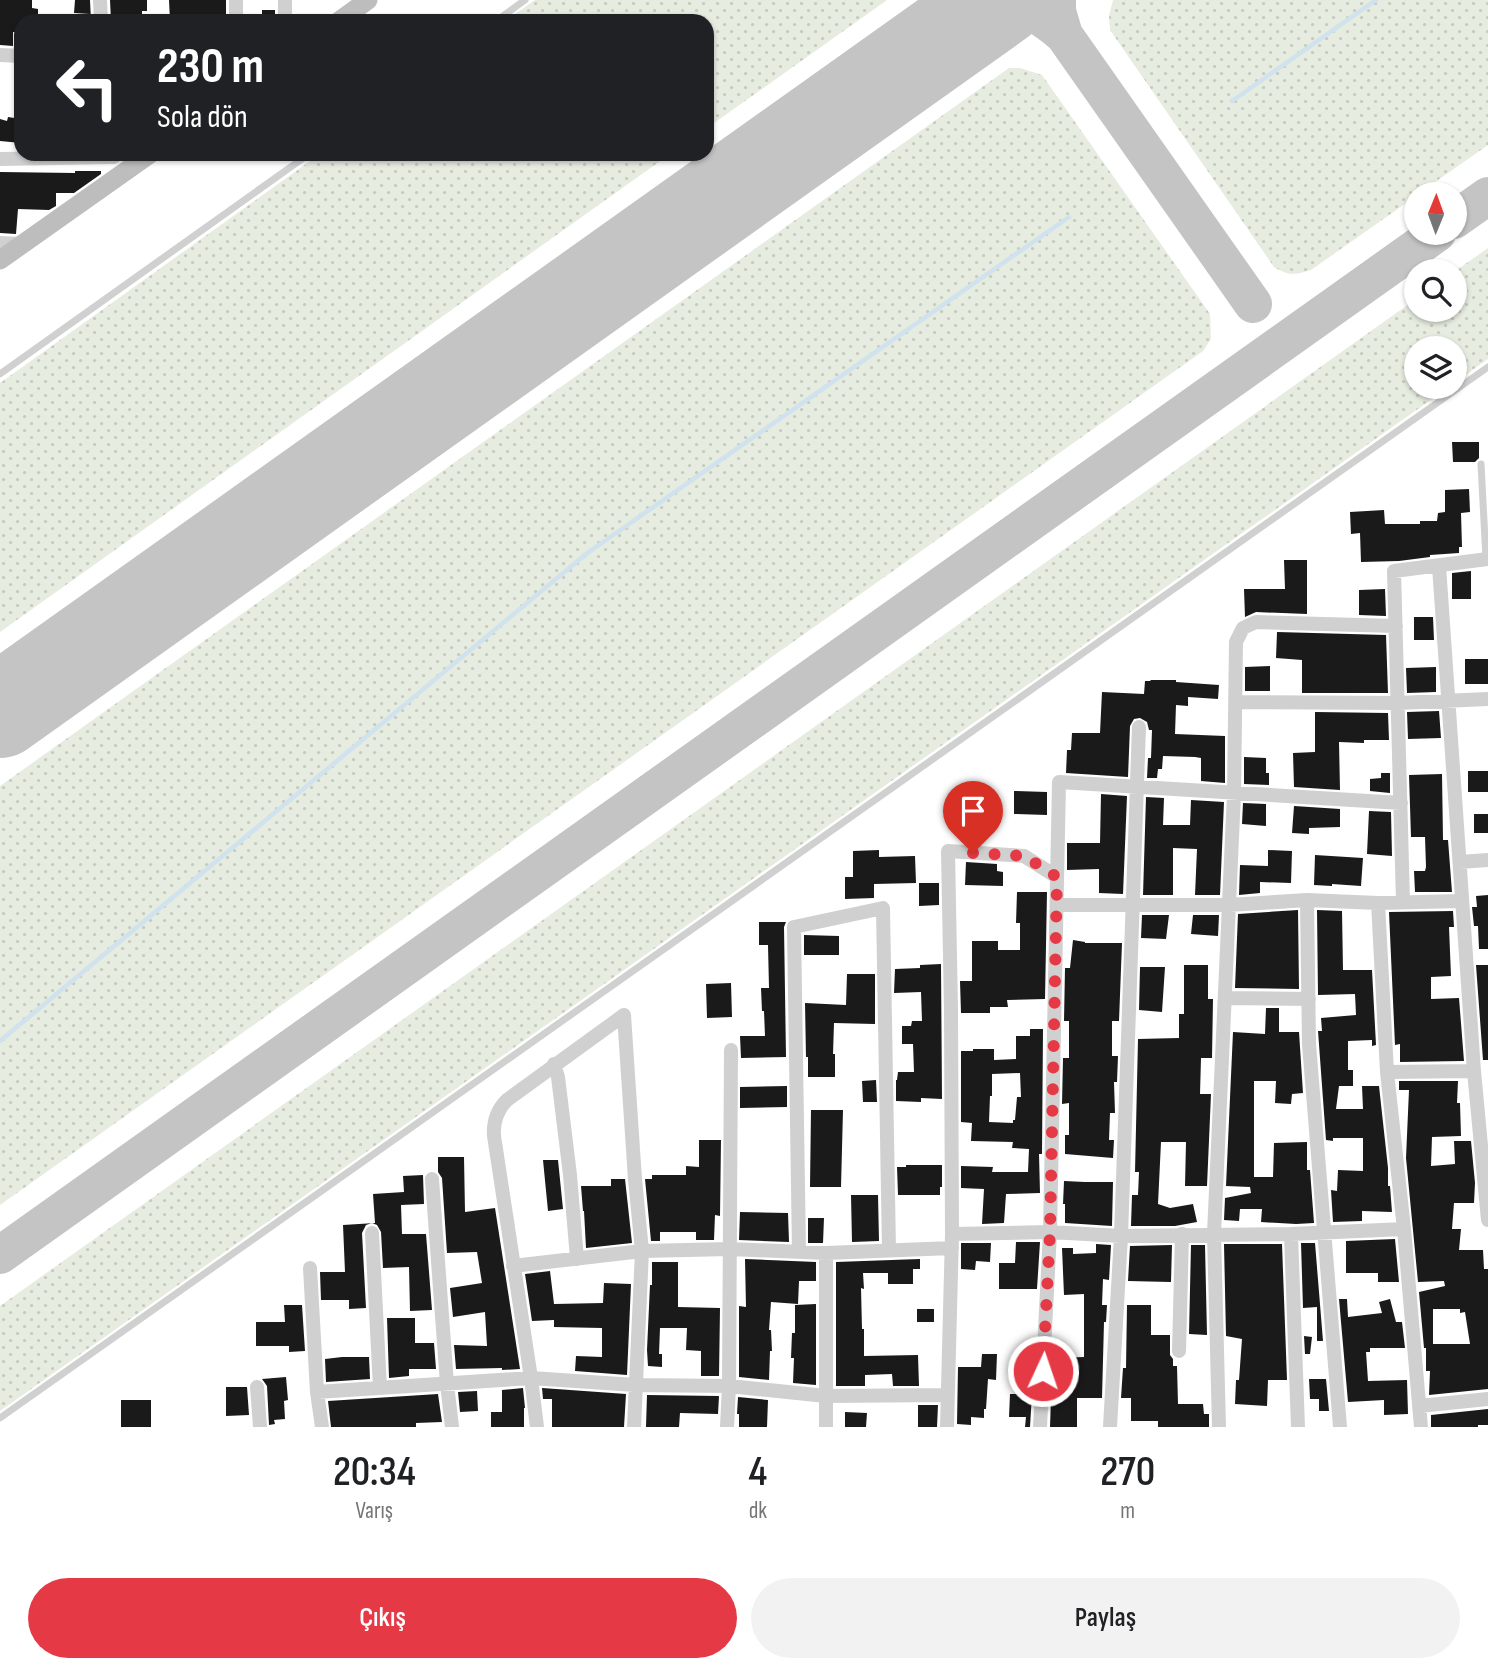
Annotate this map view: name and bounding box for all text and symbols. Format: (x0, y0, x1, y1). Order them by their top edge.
text: 230 m (157, 38, 264, 97)
icon: left (42, 42, 133, 133)
text: Sola dön (157, 98, 248, 137)
north arrow (1404, 182, 1466, 245)
map controls (1404, 182, 1467, 399)
button: search (1404, 259, 1467, 322)
button: layers (1404, 336, 1467, 399)
pin (943, 781, 1003, 853)
icon: arrive (954, 792, 992, 830)
position arrow (1006, 1334, 1080, 1408)
text: 20:34 (333, 1447, 416, 1498)
text: 4 (749, 1447, 767, 1498)
text: 270 (1100, 1447, 1155, 1498)
text: Varış (355, 1497, 393, 1525)
text: dk (749, 1497, 767, 1525)
text: m (1120, 1497, 1135, 1525)
button: Çıkış (28, 1578, 737, 1658)
button: Paylaş (751, 1578, 1460, 1658)

